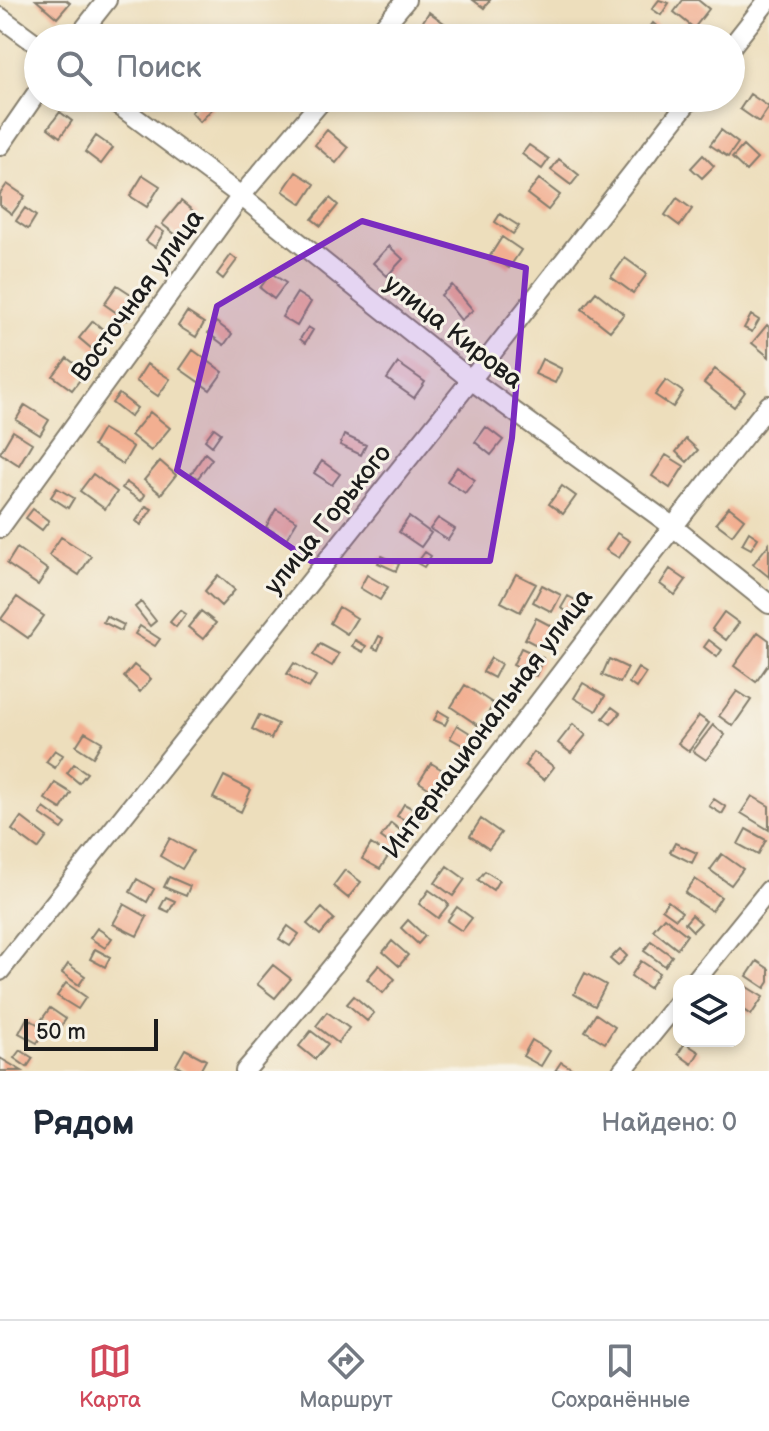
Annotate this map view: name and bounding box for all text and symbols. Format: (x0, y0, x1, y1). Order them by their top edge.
search box (24, 24, 745, 112)
icon: search (52, 46, 96, 90)
text: Поиск (116, 50, 202, 86)
street label: Восточная улица (65, 204, 211, 388)
street label: улица Кирова (378, 268, 529, 396)
street label: улица Горького (258, 439, 398, 601)
street label: Интернациональная улица (377, 583, 600, 865)
map controls (673, 975, 745, 1047)
button: layers (673, 975, 745, 1047)
scale bar (24, 1015, 158, 1051)
text: 50 m (36, 1019, 86, 1046)
text: Рядом (32, 1103, 134, 1144)
text: Найдено: 0 (601, 1108, 737, 1139)
tab: Карта (79, 1339, 141, 1414)
tab: Маршрут (299, 1339, 393, 1414)
tab: Сохранённые (551, 1339, 690, 1414)

